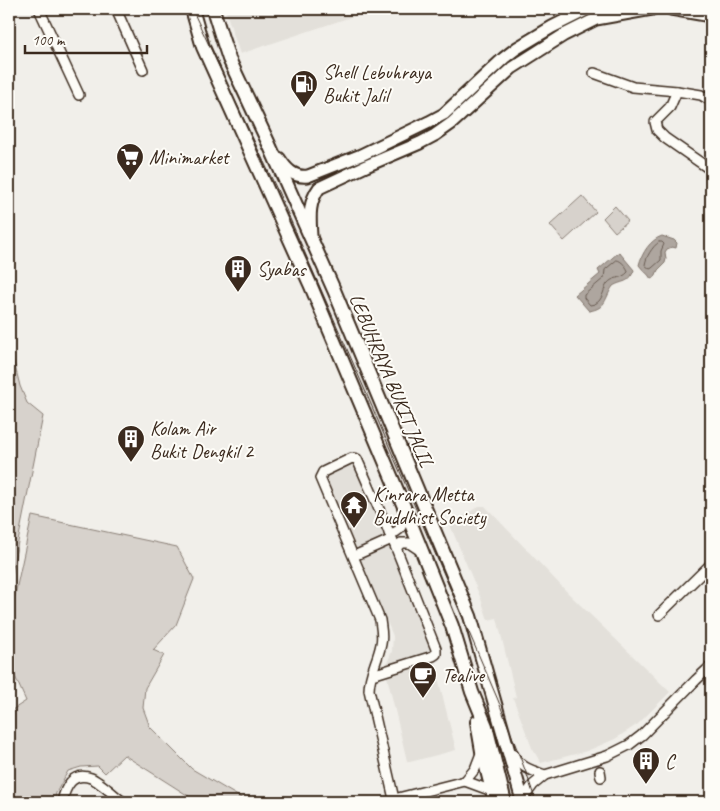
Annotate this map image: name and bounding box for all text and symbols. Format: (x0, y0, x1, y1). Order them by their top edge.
scale bar (25, 22, 148, 54)
text: 100 m (32, 31, 66, 50)
place label: Shell Lebuhraya Bukit Jalil (323, 60, 433, 108)
fuel station icon: Shell Lebuhraya Bukit Jalil (289, 69, 319, 108)
supermarket icon: Minimarket (115, 142, 145, 181)
place label: Minimarket (149, 145, 231, 170)
building icon: Syabas (223, 254, 253, 293)
place label: Syabas (257, 257, 307, 282)
street label: LEBUHRAYA BUKIT JALIL (344, 290, 440, 471)
place label: Kolam Air Bukit Dengkil 2 (150, 416, 255, 464)
building icon: Kolam Air Bukit Dengkil 2 (116, 424, 146, 463)
place label: Kinrara Metta Buddhist Society (373, 482, 487, 530)
temple icon: Kinrara Metta Buddhist Society (339, 490, 369, 529)
cafe icon: Tealive (408, 660, 438, 699)
place label: Tealive (442, 663, 486, 688)
building icon: C (631, 746, 661, 785)
place label: C (665, 749, 677, 774)

